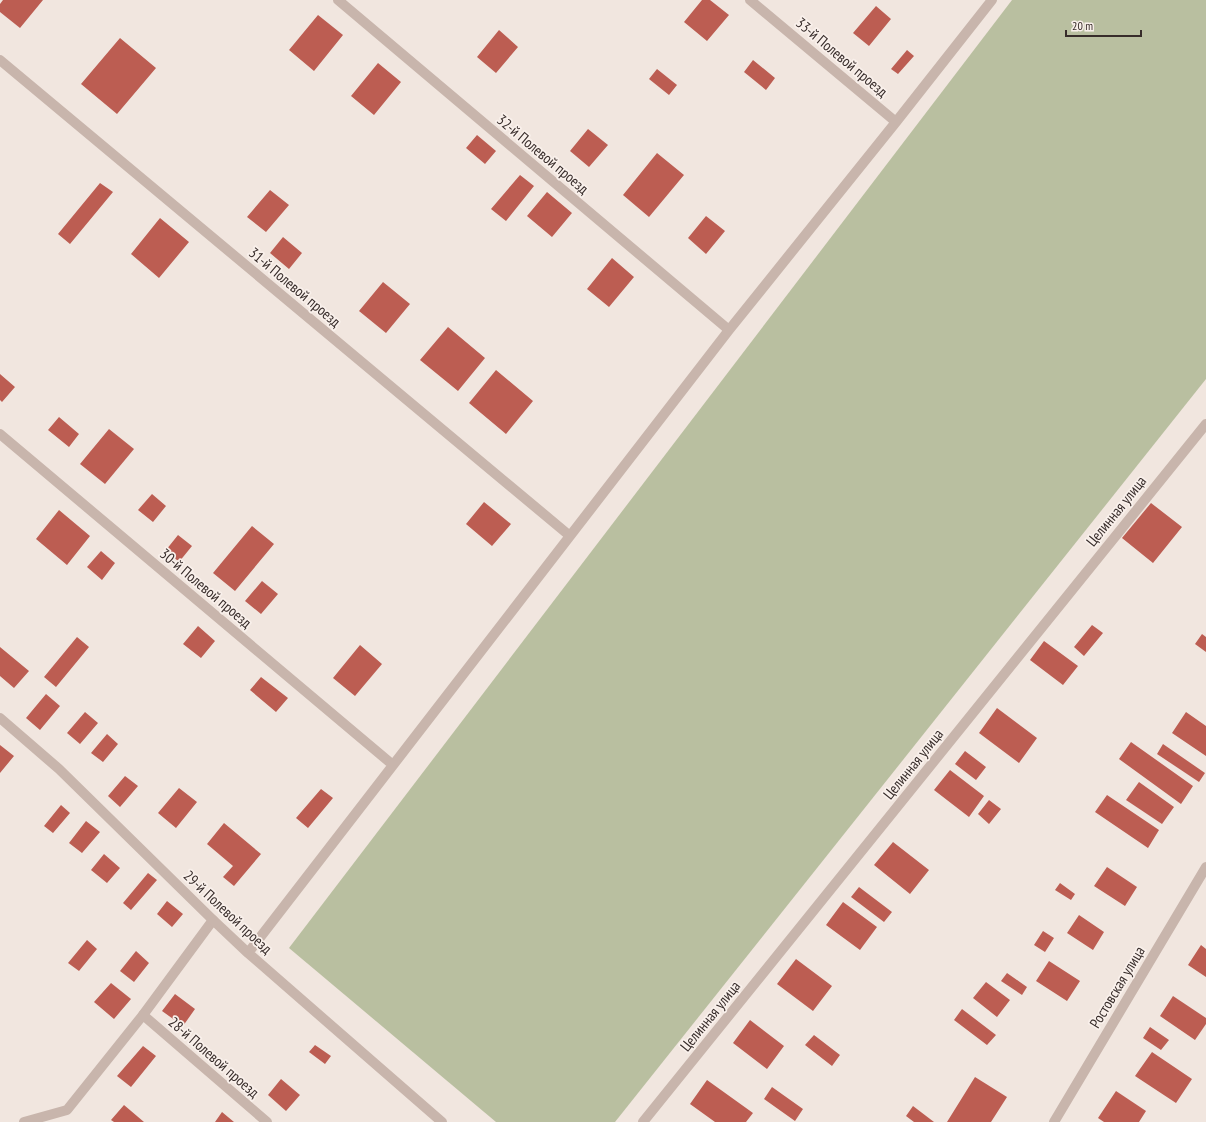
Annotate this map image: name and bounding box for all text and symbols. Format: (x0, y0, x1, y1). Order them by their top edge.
scale bar (1066, 12, 1141, 38)
street label: 33-й Полевой проезд (792, 13, 892, 101)
text: 20 m (1072, 18, 1093, 33)
street label: 32-й Полевой проезд (493, 110, 593, 198)
street label: 31-й Полевой проезд (245, 243, 345, 331)
street label: Целинная улица (1082, 472, 1150, 550)
street label: 30-й Полевой проезд (156, 544, 256, 632)
street label: Целинная улица (879, 725, 947, 803)
street label: 29-й Полевой проезд (180, 866, 277, 958)
street label: Ростовская улица (1085, 943, 1149, 1031)
street label: Целинная улица (676, 977, 744, 1055)
street label: 28-й Полевой проезд (165, 1012, 264, 1102)

